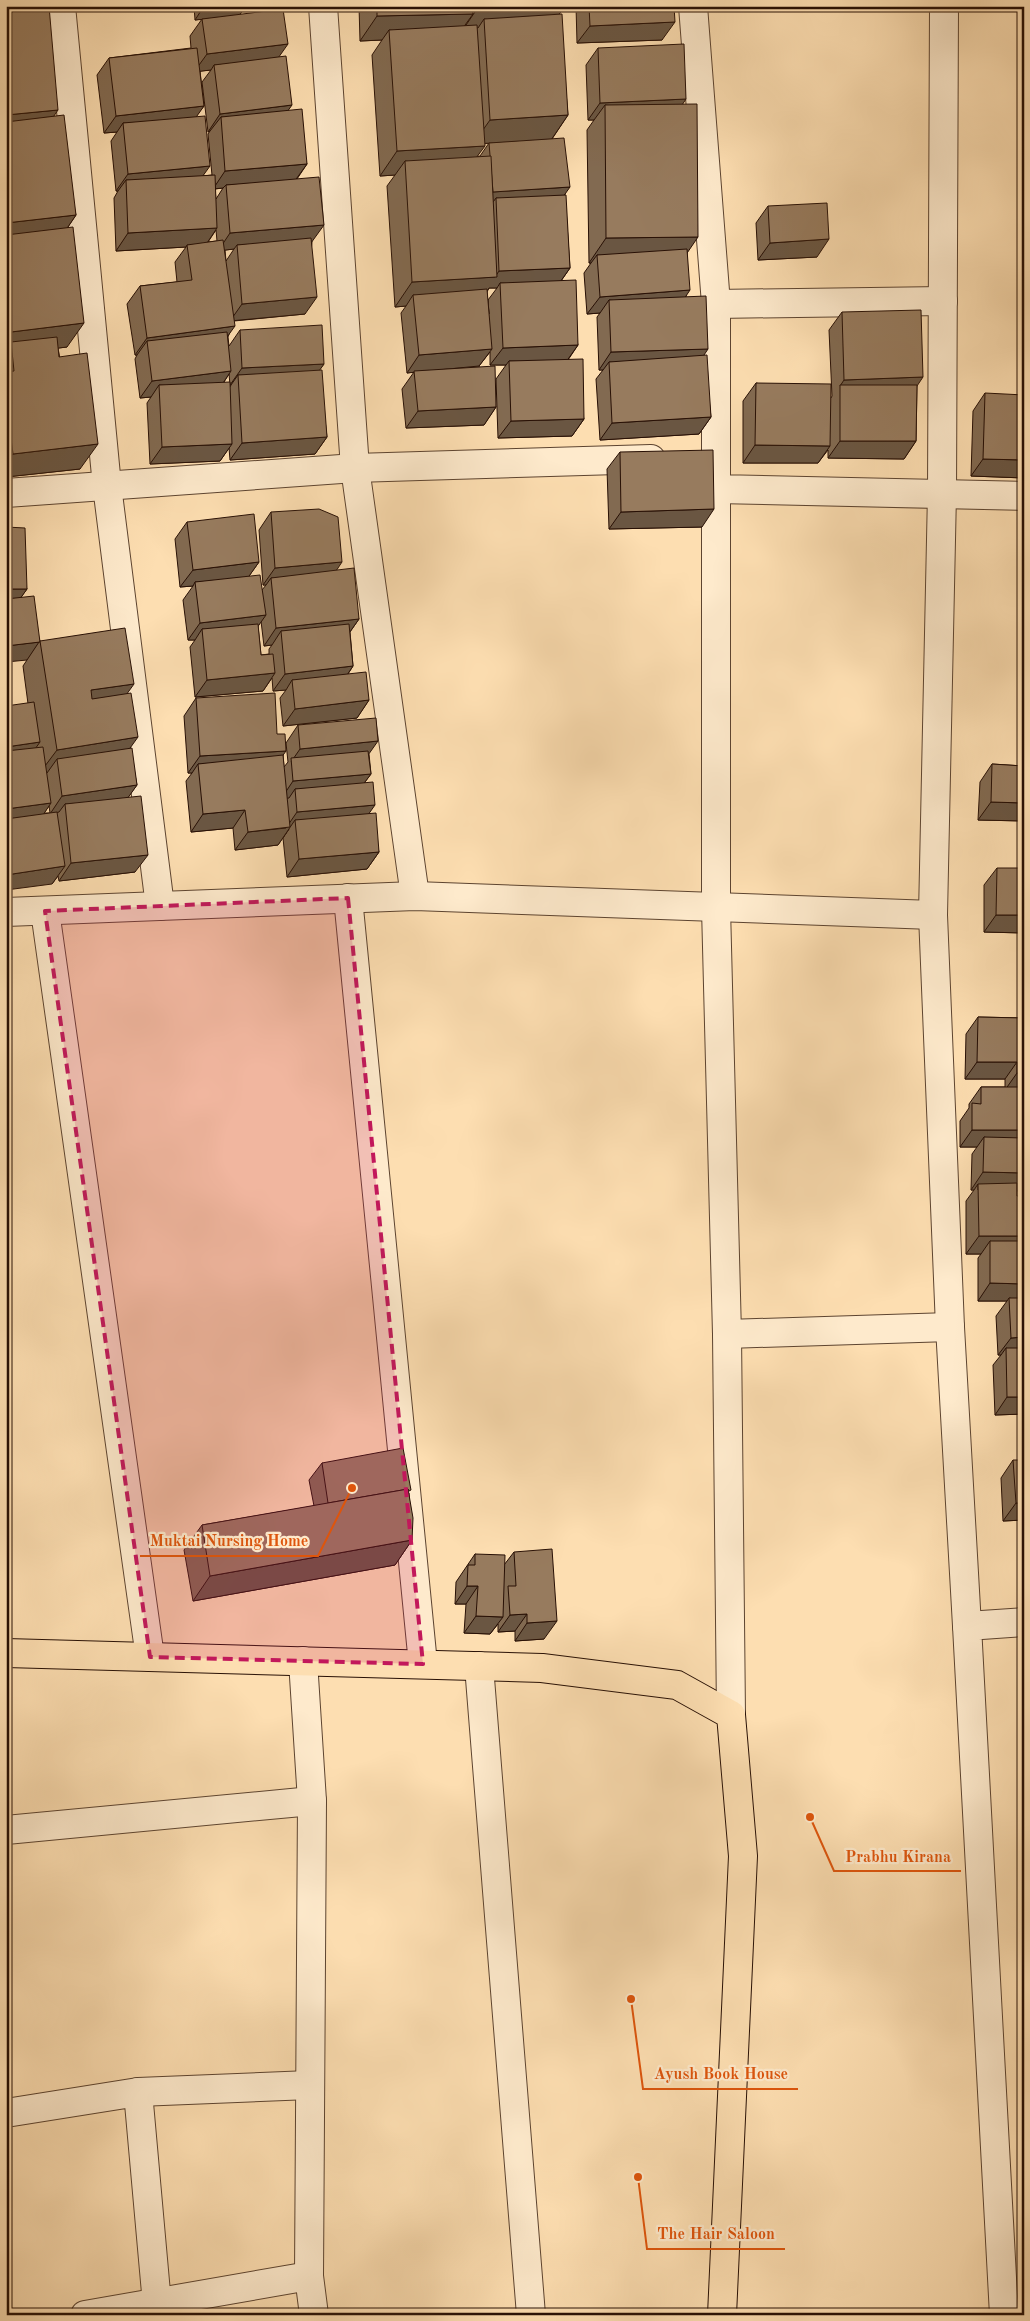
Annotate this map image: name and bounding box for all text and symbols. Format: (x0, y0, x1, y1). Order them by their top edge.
callout: Muktai Nursing Home (140, 1525, 318, 1556)
text: Muktai Nursing Home (150, 1534, 308, 1550)
callout: Prabhu Kirana (834, 1840, 961, 1871)
text: Prabhu Kirana (845, 1850, 951, 1866)
callout: Ayush Book House (643, 2058, 798, 2089)
text: Ayush Book House (654, 2067, 788, 2083)
callout: The Hair Saloon (647, 2218, 785, 2249)
text: The Hair Saloon (657, 2227, 775, 2243)

